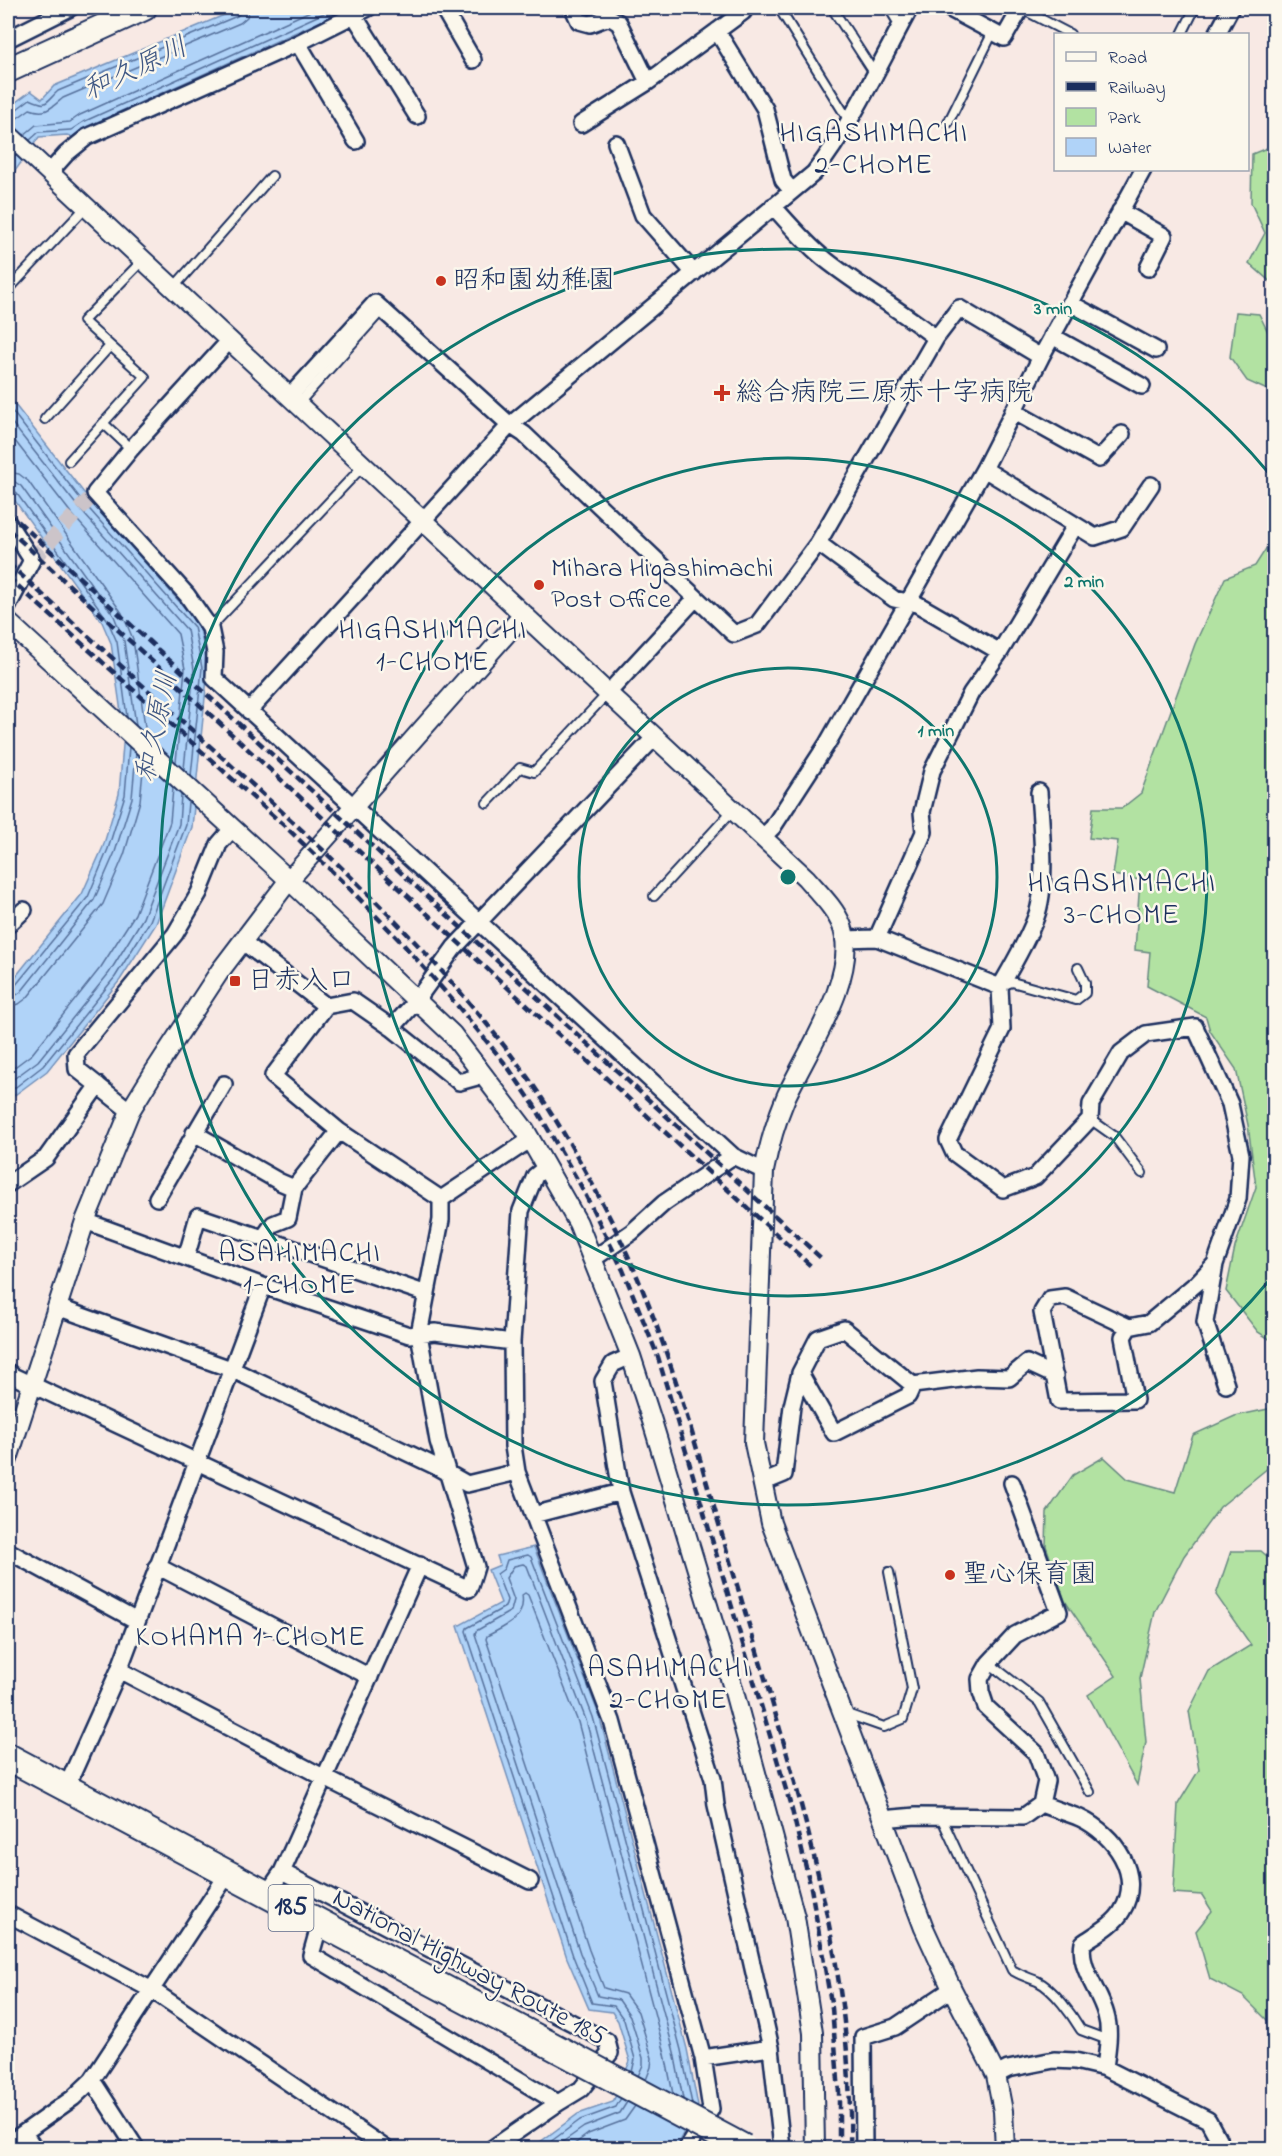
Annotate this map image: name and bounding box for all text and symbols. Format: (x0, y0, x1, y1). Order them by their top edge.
water label: 和久原川 (77, 28, 195, 112)
legend (1054, 33, 1249, 171)
text: Road (1108, 46, 1147, 72)
text: Railway (1108, 76, 1165, 102)
text: Park (1108, 106, 1141, 132)
district label: HIGASHIMACHI 2-CHOME (780, 114, 968, 187)
text: Water (1108, 136, 1152, 162)
place label: 昭和園幼稚園 (453, 262, 615, 301)
marker: 昭和園幼稚園 (434, 274, 448, 288)
text: 3 min (1033, 297, 1072, 323)
place label: 総合病院三原赤十字病院 (736, 374, 1033, 413)
marker: 総合病院三原赤十字病院 (713, 384, 731, 402)
place label: Mihara Higashimachi Post Office (551, 550, 773, 620)
text: 2 min (1063, 570, 1104, 596)
marker: Mihara Higashimachi Post Office (532, 578, 546, 592)
district label: HIGASHIMACHI 1-CHOME (339, 611, 527, 684)
water label: 和久原川 (126, 668, 190, 786)
text: 1 min (918, 719, 954, 745)
district label: HIGASHIMACHI 3-CHOME (1028, 864, 1216, 937)
centre of rings (778, 867, 798, 887)
place label: 日赤入口 (247, 962, 355, 1001)
marker: 日赤入口 (228, 974, 242, 988)
district label: ASAHIMACHI 1-CHOME (219, 1234, 381, 1307)
place label: 聖心保育園 (962, 1556, 1097, 1595)
marker: 聖心保育園 (943, 1568, 957, 1582)
district label: KOHAMA 1-CHOME (135, 1618, 367, 1659)
district label: ASAHIMACHI 2-CHOME (588, 1649, 750, 1722)
street label: National Highway Route 185 (325, 1879, 613, 2057)
road number: 185 (268, 1885, 314, 1931)

